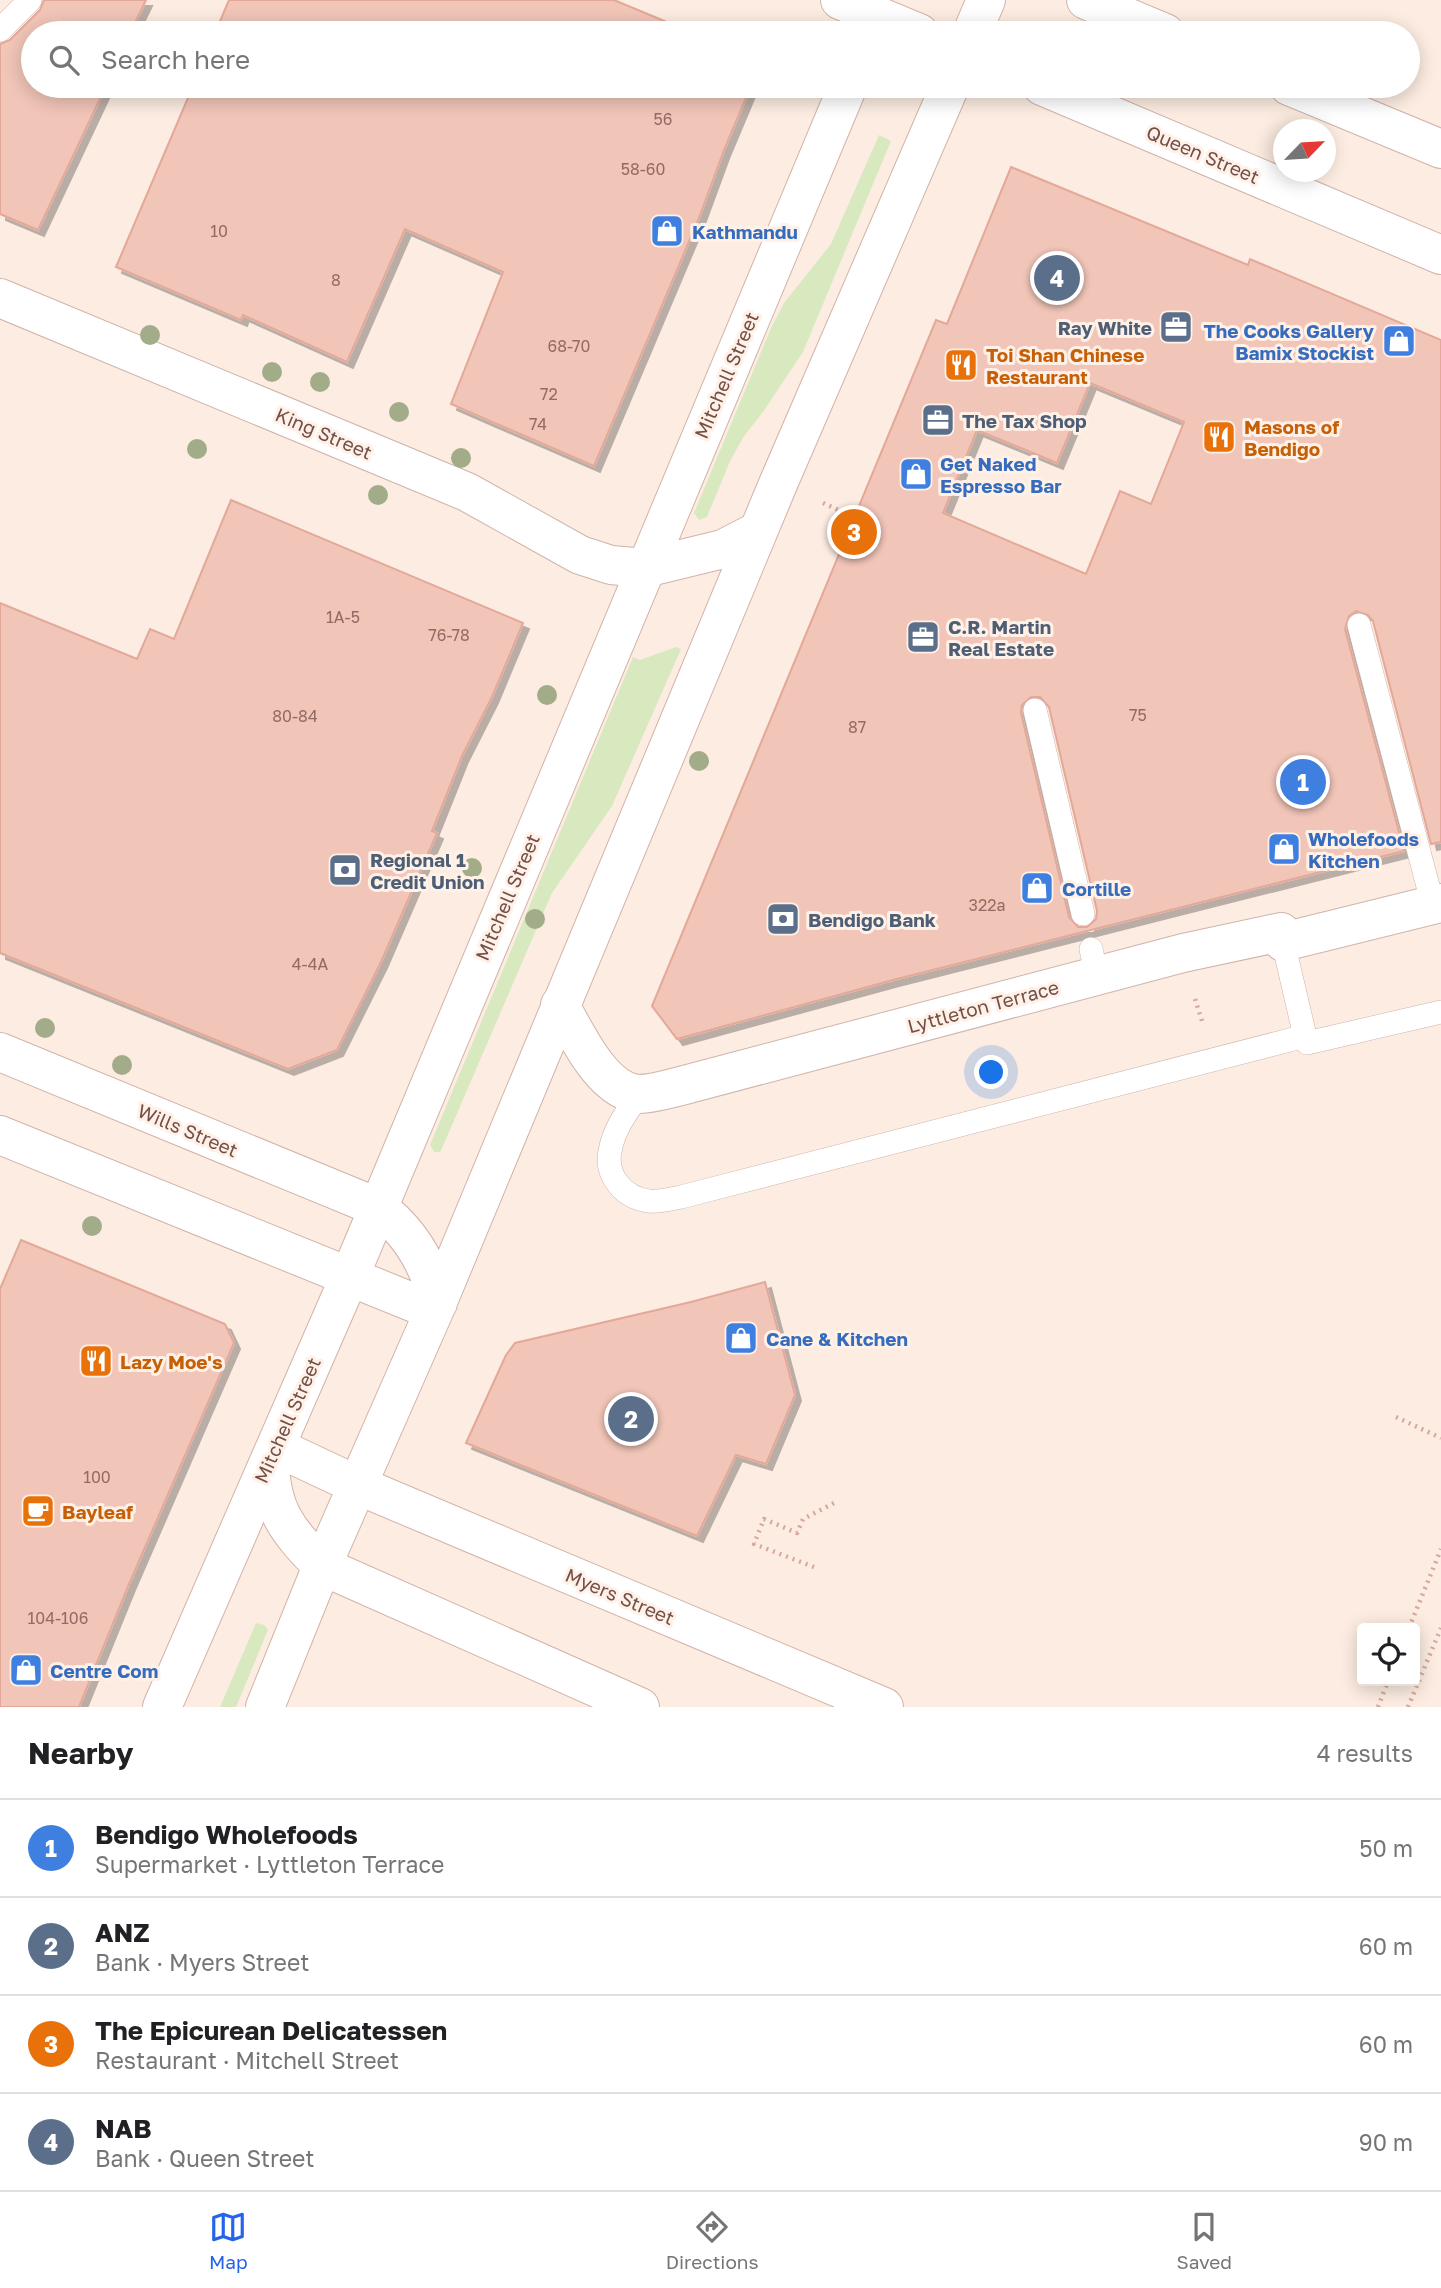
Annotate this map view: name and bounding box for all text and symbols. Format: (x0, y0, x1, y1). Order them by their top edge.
search box (21, 21, 1420, 98)
icon: search (45, 41, 83, 79)
text: Search here (101, 44, 250, 75)
house number: 56 (654, 109, 672, 129)
north arrow (1273, 119, 1336, 182)
street label: Queen Street (1143, 120, 1263, 188)
house number: 58-60 (621, 159, 665, 179)
shop icon: Kathmandu (648, 212, 686, 250)
place label: Kathmandu (692, 220, 798, 243)
house number: 10 (210, 221, 228, 241)
pin: 4 (1034, 252, 1080, 304)
house number: 8 (331, 270, 341, 290)
street label: Mitchell Street (689, 308, 763, 442)
office icon: Ray White (1157, 308, 1195, 346)
place label: Ray White (1058, 316, 1152, 339)
place label: The Cooks Gallery Bamix Stockist (1203, 319, 1375, 364)
shop icon: The Cooks Gallery Bamix Stockist (1380, 322, 1418, 360)
house number: 68-70 (548, 336, 590, 356)
place label: Toi Shan Chinese Restaurant (986, 343, 1144, 388)
restaurant icon: Toi Shan Chinese Restaurant (942, 346, 980, 384)
house number: 72 (540, 384, 558, 404)
office icon: The Tax Shop (919, 401, 957, 439)
street label: King Street (272, 402, 376, 464)
place label: The Tax Shop (962, 409, 1087, 432)
house number: 74 (529, 414, 547, 434)
place label: Masons of Bendigo (1244, 415, 1339, 460)
restaurant icon: Masons of Bendigo (1200, 418, 1238, 456)
place label: Get Naked Espresso Bar (940, 452, 1062, 497)
shop icon: Get Naked Espresso Bar (897, 455, 935, 493)
pin: 3 (831, 506, 877, 558)
house number: 1A-5 (326, 607, 360, 627)
place label: C.R. Martin Real Estate (948, 615, 1054, 660)
office icon: C.R. Martin Real Estate (904, 618, 942, 656)
house number: 76-78 (428, 625, 470, 645)
house number: 75 (1129, 705, 1147, 725)
house number: 80-84 (272, 706, 318, 726)
house number: 87 (848, 717, 866, 737)
pin: 1 (1280, 756, 1326, 808)
place label: Wholefoods Kitchen (1308, 827, 1420, 872)
street label: Mitchell Street (470, 830, 544, 964)
shop icon: Wholefoods Kitchen (1265, 830, 1303, 868)
place label: Regional 1 Credit Union (370, 848, 485, 893)
bank icon: Regional 1 Credit Union (326, 851, 364, 889)
shop icon: Cortille (1018, 869, 1056, 907)
place label: Cortille (1062, 877, 1131, 900)
house number: 322a (969, 895, 1005, 915)
bank icon: Bendigo Bank (764, 900, 802, 938)
place label: Bendigo Bank (808, 908, 936, 931)
house number: 4-4A (292, 954, 328, 974)
street label: Lyttleton Terrace (905, 975, 1061, 1037)
your location (974, 1055, 1008, 1089)
street label: Wills Street (134, 1099, 242, 1161)
shop icon: Cane & Kitchen (722, 1319, 760, 1357)
place label: Cane & Kitchen (766, 1327, 908, 1350)
restaurant icon: Lazy Moe's (77, 1342, 115, 1380)
place label: Lazy Moe's (120, 1350, 223, 1373)
street label: Mitchell Street (249, 1354, 325, 1486)
pin: 2 (608, 1393, 654, 1445)
house number: 100 (83, 1467, 111, 1487)
cafe icon: Bayleaf (19, 1492, 57, 1530)
place label: Bayleaf (62, 1500, 133, 1523)
street label: Myers Street (562, 1563, 678, 1629)
house number: 104-106 (28, 1608, 88, 1628)
map controls (1357, 1623, 1420, 1686)
button: locate (1357, 1623, 1420, 1686)
shop icon: Centre Com (7, 1651, 45, 1689)
place label: Centre Com (50, 1659, 158, 1682)
text: Nearby (28, 1735, 133, 1771)
text: 4 results (1317, 1739, 1413, 1767)
text: Bendigo Wholefoods (95, 1819, 358, 1850)
text: 1 (45, 1834, 57, 1862)
text: 50 m (1359, 1834, 1413, 1862)
text: Supermarket · Lyttleton Terrace (95, 1850, 444, 1878)
text: ANZ (95, 1917, 150, 1948)
text: 2 (44, 1932, 58, 1960)
text: 60 m (1359, 1932, 1413, 1960)
text: Bank · Myers Street (95, 1948, 309, 1976)
text: The Epicurean Delicatessen (95, 2015, 447, 2046)
text: 3 (44, 2030, 58, 2058)
text: 60 m (1359, 2030, 1413, 2058)
text: Restaurant · Mitchell Street (95, 2046, 399, 2074)
text: NAB (95, 2113, 152, 2144)
text: 4 (44, 2128, 58, 2156)
text: 90 m (1359, 2128, 1413, 2156)
text: Bank · Queen Street (95, 2144, 315, 2172)
tab: Map (209, 2208, 248, 2273)
tab: Directions (666, 2208, 759, 2273)
tab: Saved (1177, 2208, 1232, 2273)

